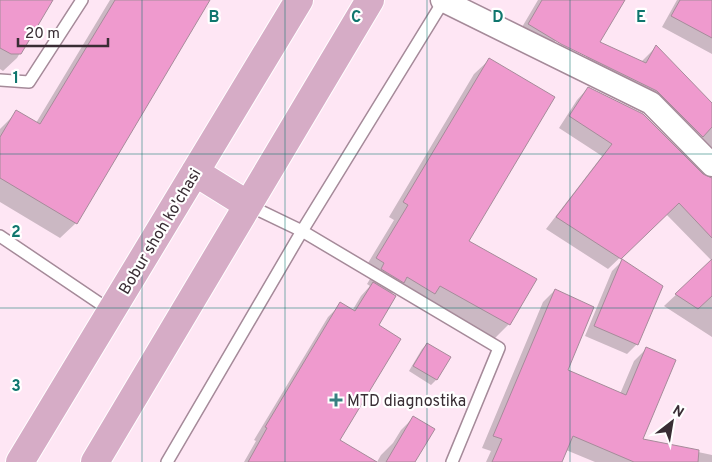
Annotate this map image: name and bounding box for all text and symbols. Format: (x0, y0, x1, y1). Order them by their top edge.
text: B (208, 8, 220, 28)
text: C (351, 8, 361, 28)
text: D (492, 8, 504, 28)
text: E (636, 8, 646, 28)
scale bar (18, 15, 108, 47)
text: 20 m (25, 25, 60, 44)
text: 1 (13, 69, 19, 89)
street label: Bobur shoh ko'chasi (115, 165, 206, 299)
text: 2 (11, 223, 21, 243)
text: 3 (11, 377, 21, 397)
place label: MTD diagnostika (347, 392, 466, 412)
marker: MTD diagnostika (329, 393, 343, 407)
north arrow (647, 397, 697, 447)
text: N (669, 402, 687, 422)

